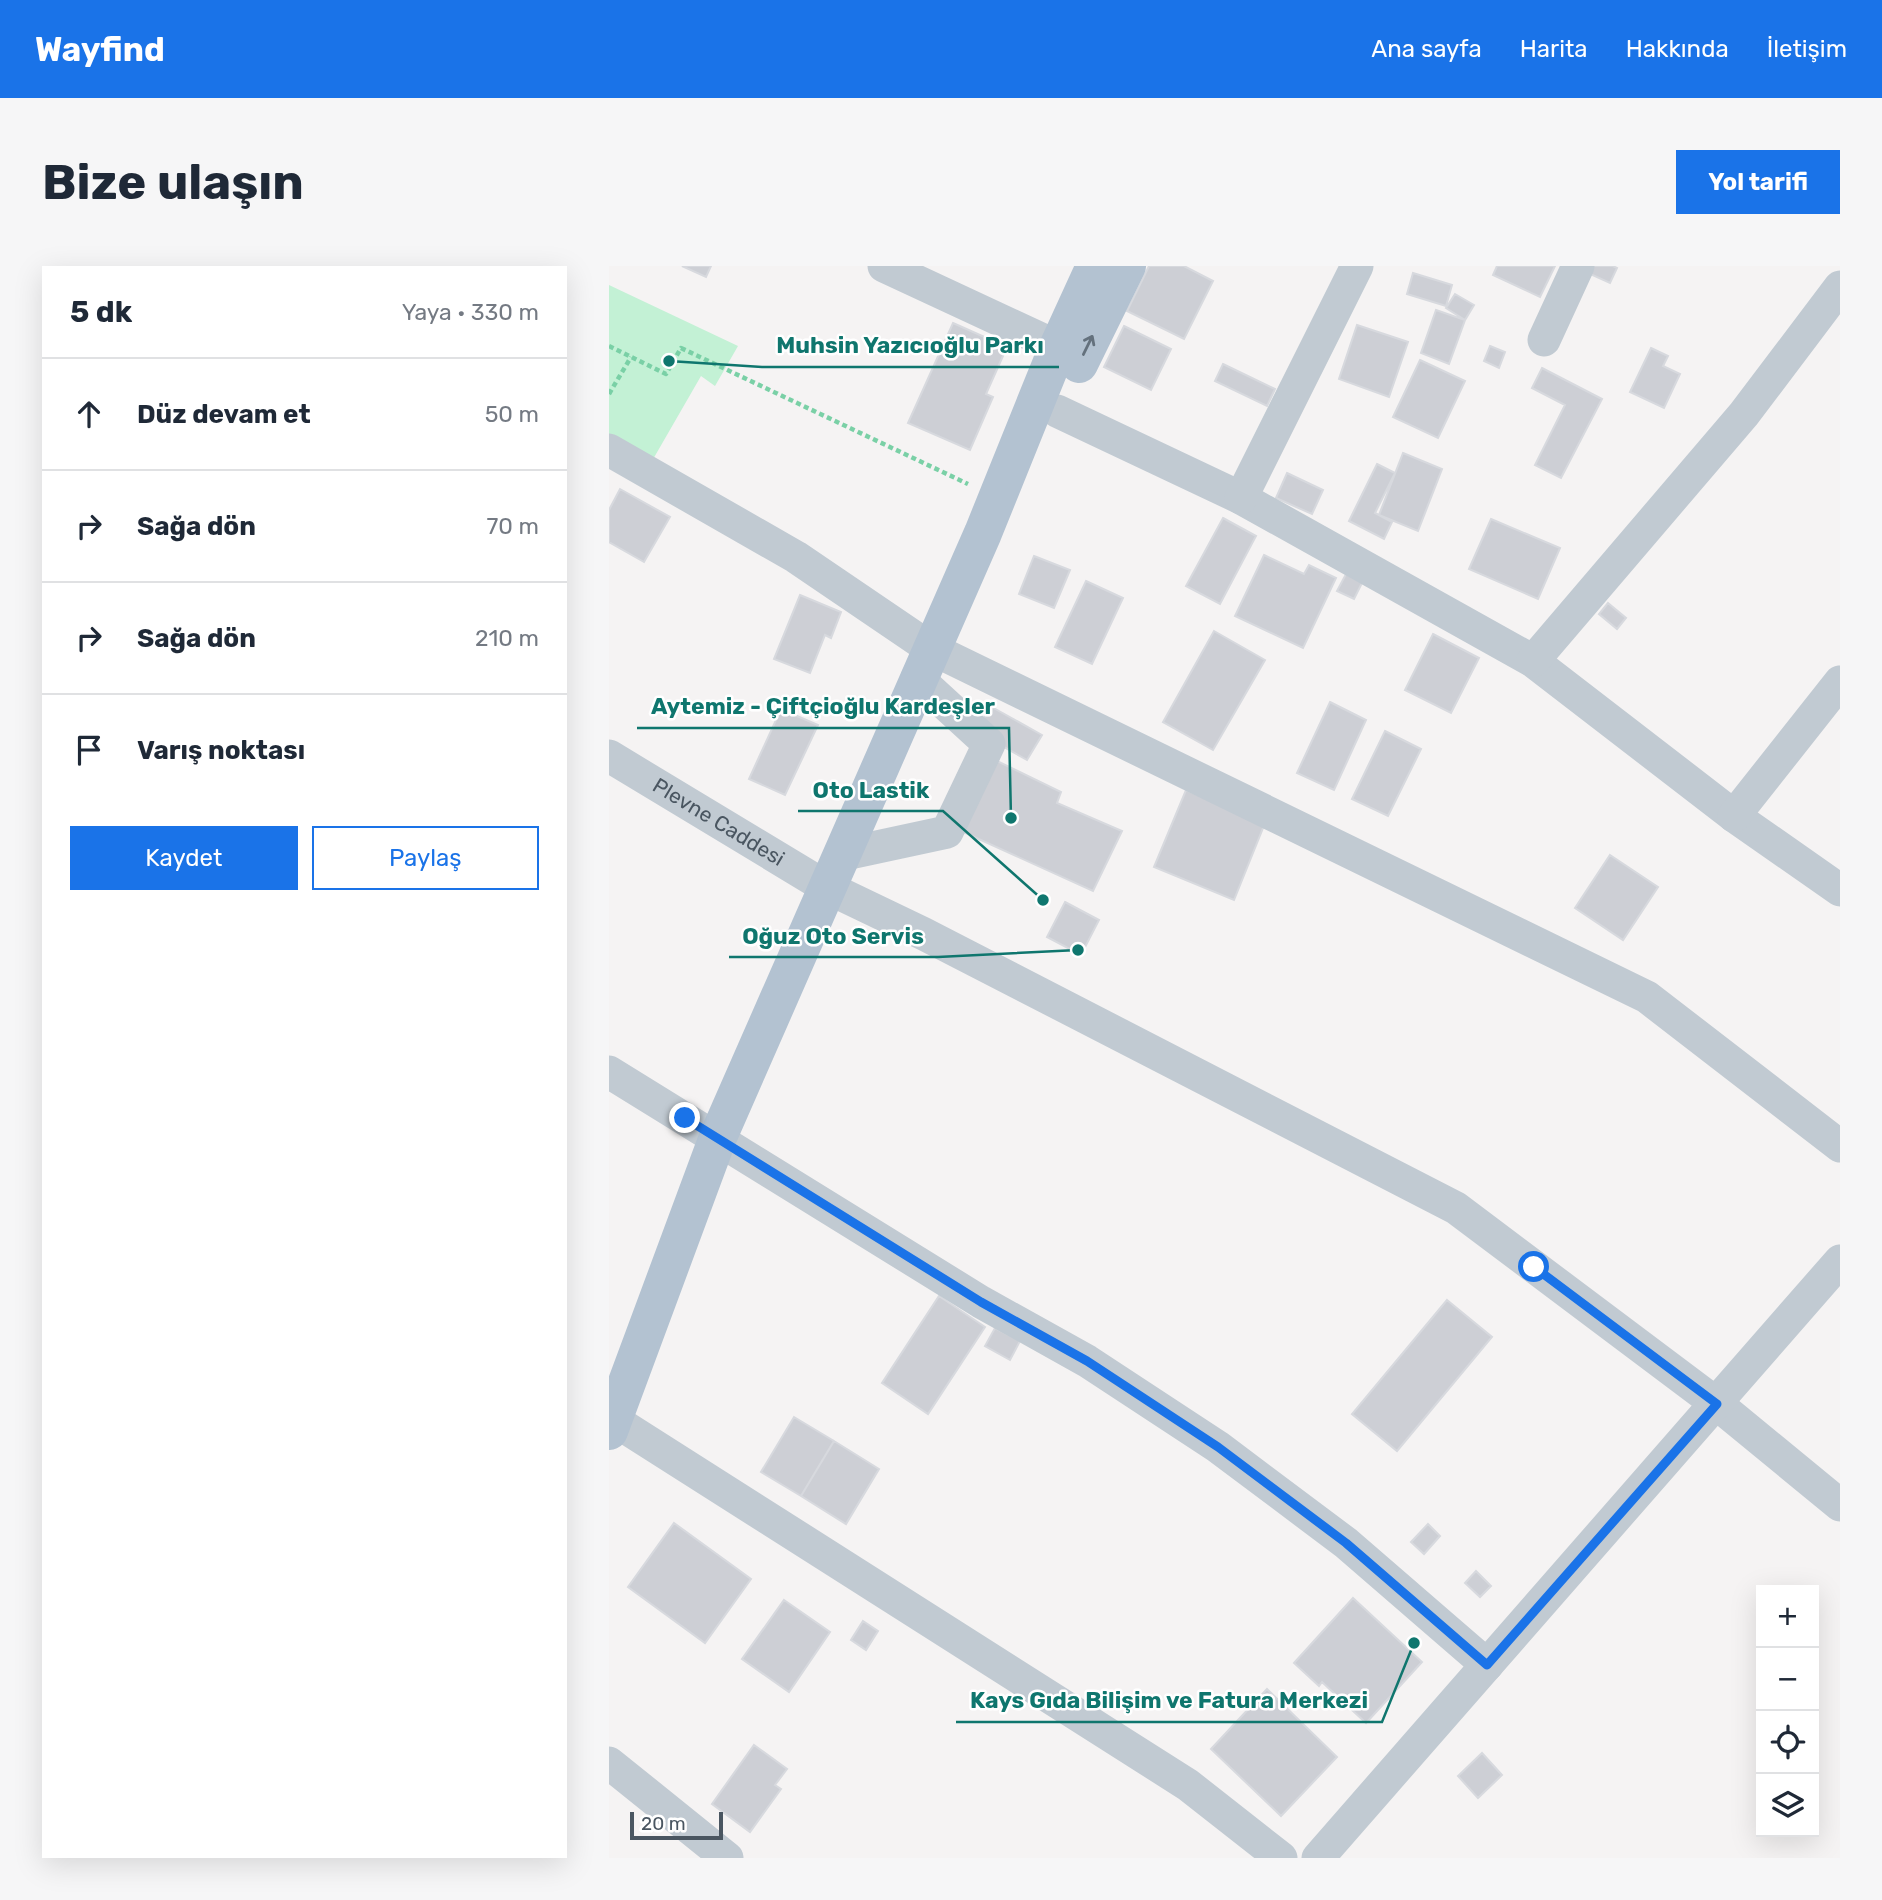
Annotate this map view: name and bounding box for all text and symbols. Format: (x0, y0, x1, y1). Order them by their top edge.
text: Wayfind (35, 30, 165, 69)
text: Ana sayfa (1371, 35, 1482, 63)
text: Harita (1520, 35, 1588, 63)
text: Hakkında (1626, 35, 1729, 63)
text: İletişim (1767, 35, 1847, 63)
button: Yol tarifi (1676, 150, 1840, 214)
text: Bize ulaşın (42, 153, 304, 211)
text: 5 dk (70, 294, 132, 330)
text: Yaya · 330 m (402, 298, 539, 326)
callout: Muhsin Yazıcıoğlu Parkı (762, 323, 1059, 367)
text: Muhsin Yazıcıoğlu Parkı (776, 331, 1044, 359)
one-way arrow (1081, 335, 1095, 356)
icon: ahead (70, 395, 108, 433)
text: Düz devam et (137, 399, 311, 430)
text: 50 m (485, 400, 539, 428)
icon: right (70, 507, 108, 545)
text: Sağa dön (137, 511, 256, 542)
text: 70 m (487, 512, 539, 540)
icon: right (70, 619, 108, 657)
text: Sağa dön (137, 623, 256, 654)
text: 210 m (475, 624, 539, 652)
callout: Aytemiz - Çiftçioğlu Kardeşler (637, 684, 1009, 728)
text: Aytemiz - Çiftçioğlu Kardeşler (651, 692, 996, 720)
icon: arrive (70, 731, 108, 769)
text: Varış noktası (137, 735, 305, 766)
callout: Oto Lastik (798, 767, 943, 811)
street label: Plevne Caddesi (648, 772, 789, 871)
text: Oto Lastik (813, 776, 930, 804)
button: Kaydet (70, 826, 298, 890)
button: Paylaş (312, 826, 539, 890)
callout: Oğuz Oto Servis (729, 913, 938, 957)
text: Oğuz Oto Servis (742, 922, 924, 950)
route end (669, 1102, 700, 1133)
route start (1518, 1251, 1549, 1282)
map controls (1756, 1585, 1819, 1837)
button: + (1756, 1585, 1819, 1648)
button: − (1756, 1648, 1819, 1711)
callout: Kays Gıda Bilişim ve Fatura Merkezi (956, 1678, 1382, 1722)
text: Kays Gıda Bilişim ve Fatura Merkezi (970, 1686, 1368, 1714)
button: locate (1756, 1711, 1819, 1774)
button: layers (1756, 1774, 1819, 1837)
scale bar (630, 1809, 723, 1841)
text: 20 m (641, 1812, 686, 1835)

